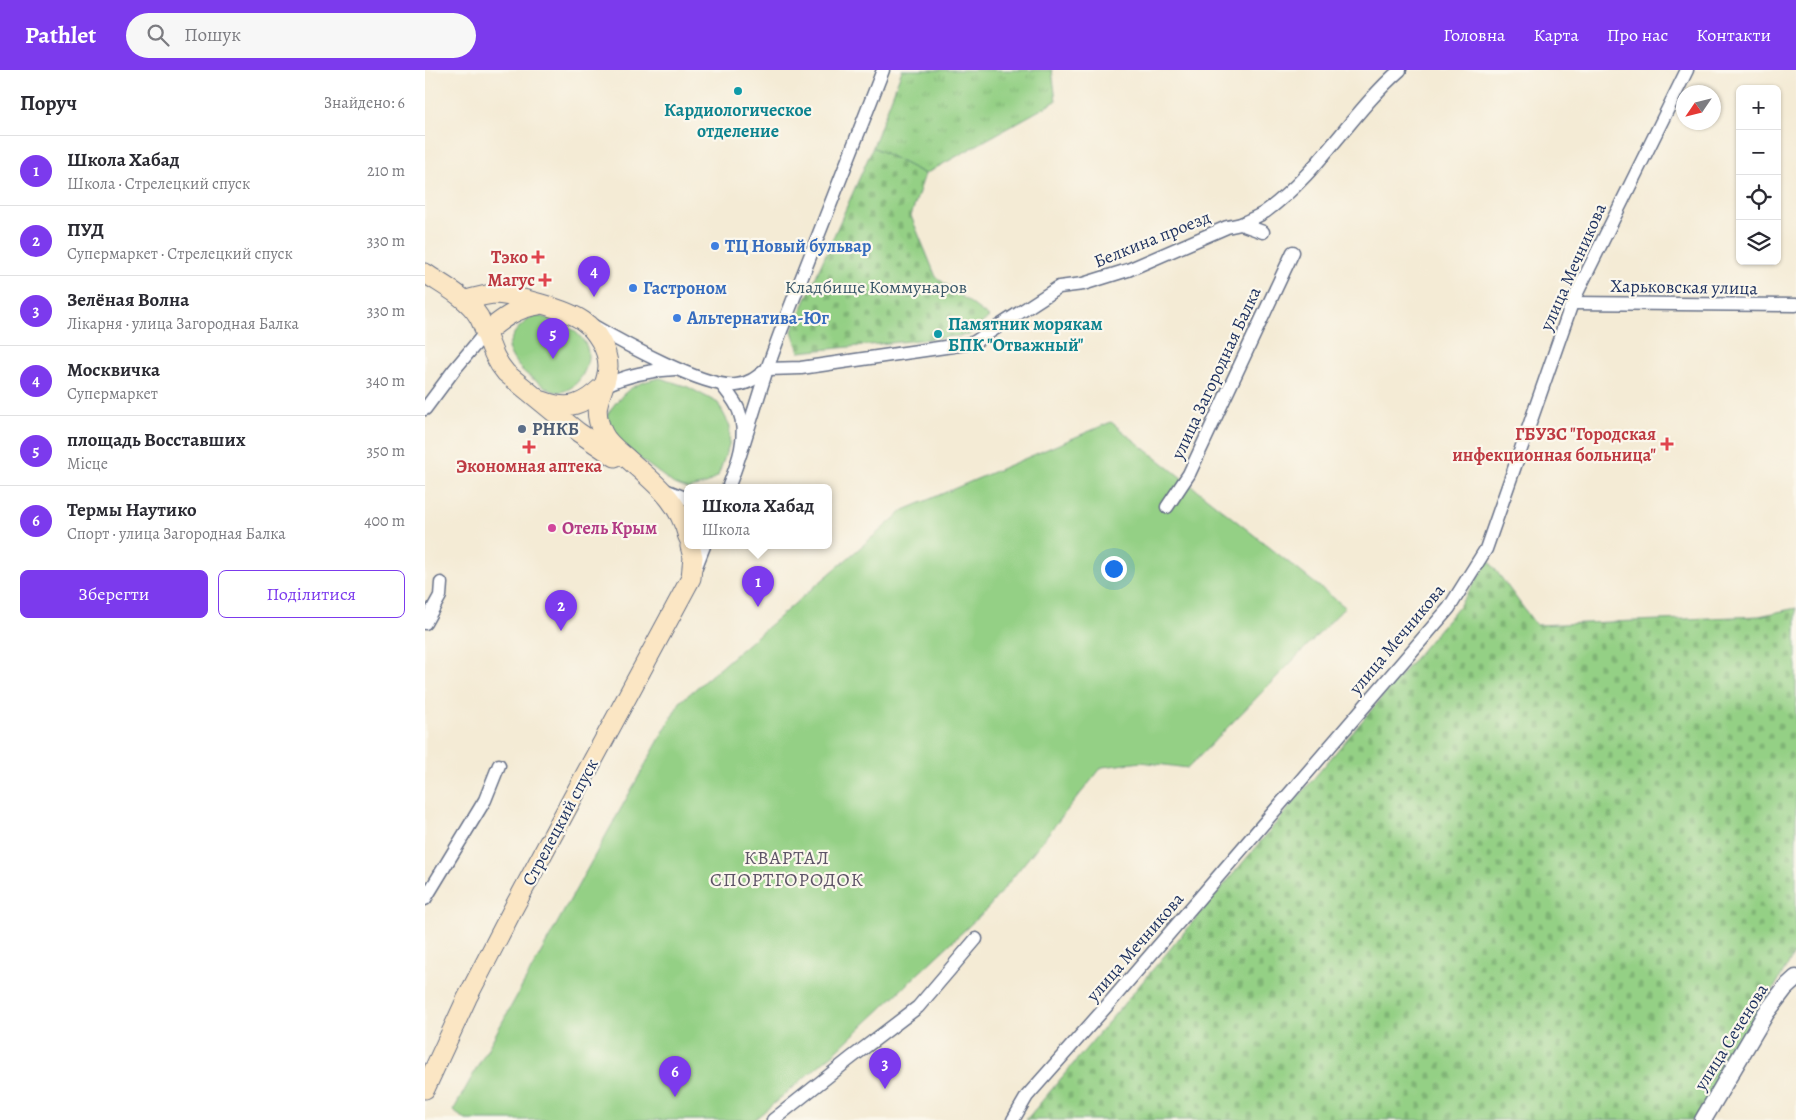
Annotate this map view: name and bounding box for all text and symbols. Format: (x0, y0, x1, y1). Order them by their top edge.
search box (126, 13, 476, 58)
text: Pathlet (25, 19, 96, 51)
icon: search (144, 21, 172, 49)
text: Пошук (184, 22, 241, 48)
text: Головна (1443, 23, 1505, 47)
text: Карта (1533, 23, 1579, 47)
text: Про нас (1607, 23, 1668, 47)
text: Контакти (1696, 23, 1771, 47)
marker: Кардиологическое отделение (732, 85, 744, 97)
north arrow (1676, 85, 1721, 130)
map controls (1736, 85, 1781, 265)
button: + (1736, 85, 1781, 130)
text: Поруч (20, 89, 77, 117)
text: Знайдено: 6 (324, 92, 405, 114)
place label: Кардиологическое отделение (664, 98, 812, 143)
button: − (1736, 130, 1781, 175)
text: Школа Хабад (67, 147, 180, 173)
text: 1 (33, 160, 39, 182)
text: 210 m (367, 160, 405, 182)
text: Школа · Стрелецкий спуск (67, 173, 250, 195)
button: locate (1736, 175, 1781, 220)
street label: улица Мечникова (1534, 199, 1612, 335)
street label: Белкина проезд (1090, 205, 1214, 273)
text: ПУД (67, 217, 104, 243)
button: layers (1736, 220, 1781, 265)
text: 2 (32, 230, 40, 252)
text: 330 m (367, 230, 405, 252)
place label: ТЦ Новый бульвар (725, 234, 872, 258)
marker: ТЦ Новый бульвар (709, 240, 721, 252)
text: Супермаркет · Стрелецкий спуск (67, 243, 293, 265)
place label: Тэко (491, 245, 528, 269)
marker: Тэко (532, 251, 544, 263)
pin: 4 (578, 256, 610, 297)
place label: Магус (487, 268, 535, 292)
marker: Магус (539, 274, 551, 286)
street label: Харьковская улица (1610, 274, 1758, 300)
park label: Кладбище Коммунаров (785, 275, 967, 299)
place label: Гастроном (643, 276, 727, 300)
marker: Гастроном (627, 282, 639, 294)
street label: улица Загородная Балка (1165, 282, 1267, 464)
text: Зелёная Волна (67, 287, 189, 313)
text: 3 (33, 300, 39, 322)
text: 330 m (367, 300, 405, 322)
place label: Альтернатива-Юг (686, 306, 829, 330)
marker: Альтернатива-Юг (671, 312, 683, 324)
place label: Памятник морякам БПК "Отважный" (948, 312, 1103, 357)
text: Лікарня · улица Загородная Балка (67, 313, 299, 335)
pin: 5 (537, 318, 569, 359)
marker: Памятник морякам БПК "Отважный" (932, 328, 944, 340)
text: Москвичка (67, 357, 160, 383)
text: 4 (32, 370, 40, 392)
text: 340 m (366, 370, 405, 392)
text: Супермаркет (67, 383, 158, 405)
place label: РНКБ (532, 417, 579, 441)
place label: ГБУЗС "Городская инфекционная больница" (1452, 422, 1656, 467)
marker: РНКБ (516, 423, 528, 435)
text: площадь Восставших (67, 427, 246, 453)
marker: ГБУЗС "Городская инфекционная больница" (1660, 437, 1674, 451)
text: 5 (33, 440, 39, 462)
text: 350 m (366, 440, 405, 462)
marker: Экономная аптека (523, 441, 535, 453)
text: Місце (67, 453, 108, 475)
place label: Экономная аптека (456, 454, 603, 478)
popup (684, 484, 832, 549)
text: Школа Хабад (702, 493, 814, 519)
text: Термы Наутико (67, 497, 197, 523)
text: 6 (32, 510, 40, 532)
text: 400 m (364, 510, 405, 532)
place label: Отель Крым (562, 516, 657, 540)
text: Школа (702, 519, 750, 541)
marker: Отель Крым (546, 522, 558, 534)
text: Спорт · улица Загородная Балка (67, 523, 286, 545)
your location (1101, 556, 1127, 582)
pin: 1 (742, 566, 774, 607)
button: Зберегти (20, 570, 208, 618)
button: Поділитися (218, 570, 405, 618)
street label: улица Мечникова (1343, 578, 1451, 700)
pin: 2 (545, 590, 577, 631)
street label: Стрелецкий спуск (516, 754, 604, 890)
district label: КВАРТАЛ СПОРТГОРОДОК (710, 845, 864, 893)
street label: улица Мечникова (1080, 887, 1190, 1007)
street label: улица Сеченова (1688, 978, 1774, 1096)
pin: 3 (869, 1048, 901, 1089)
pin: 6 (659, 1056, 691, 1097)

